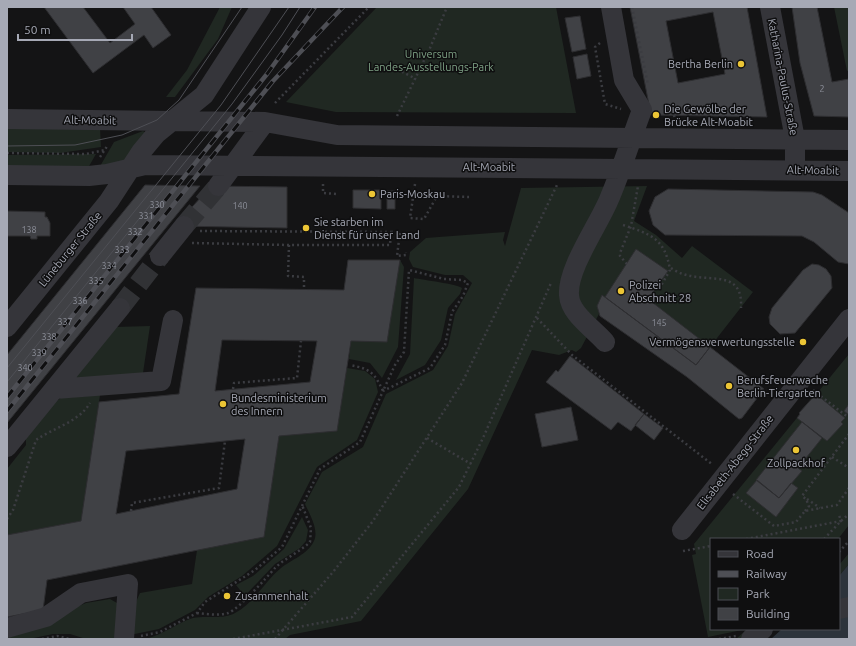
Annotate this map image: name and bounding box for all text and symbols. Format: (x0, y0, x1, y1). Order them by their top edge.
scale bar (18, 16, 132, 42)
street label: Katharina-Paulus-Straße (766, 18, 800, 136)
text: 50 m (24, 23, 51, 36)
park label: Universum Landes-Ausstellungs-Park (368, 48, 494, 73)
place label: Bertha Berlin (668, 58, 733, 70)
marker: Bertha Berlin (736, 59, 746, 69)
house number: 2 (819, 84, 825, 94)
place label: Die Gewölbe der Brücke Alt-Moabit (664, 103, 754, 128)
marker: Die Gewölbe der Brücke Alt-Moabit (651, 110, 661, 120)
street label: Alt-Moabit (64, 114, 117, 126)
street label: Alt-Moabit (463, 161, 516, 173)
street label: Alt-Moabit (787, 164, 840, 176)
place label: Paris-Moskau (380, 188, 445, 200)
marker: Paris-Moskau (367, 189, 377, 199)
house number: 330 (149, 200, 165, 210)
house number: 140 (232, 201, 248, 211)
street label: Lüneburger Straße (36, 209, 104, 289)
house number: 331 (138, 211, 154, 221)
place label: Sie starben im Dienst für unser Land (314, 216, 420, 241)
marker: Sie starben im Dienst für unser Land (301, 223, 311, 233)
house number: 138 (21, 225, 37, 235)
house number: 332 (127, 227, 143, 237)
house number: 333 (114, 245, 130, 255)
house number: 334 (101, 261, 117, 271)
house number: 335 (88, 276, 104, 286)
place label: Polizei Abschnitt 28 (629, 279, 691, 304)
marker: Polizei Abschnitt 28 (616, 286, 626, 296)
house number: 336 (72, 296, 88, 306)
house number: 337 (57, 317, 73, 327)
house number: 145 (651, 318, 667, 328)
house number: 338 (41, 332, 57, 342)
place label: Vermögensverwertungsstelle (649, 336, 795, 348)
marker: Vermögensverwertungsstelle (798, 337, 808, 347)
house number: 339 (31, 348, 47, 358)
house number: 340 (17, 363, 33, 373)
place label: Berufsfeuerwache Berlin-Tiergarten (737, 374, 828, 399)
marker: Berufsfeuerwache Berlin-Tiergarten (724, 381, 734, 391)
place label: Bundesministerium des Innern (231, 392, 327, 417)
marker: Bundesministerium des Innern (218, 399, 228, 409)
street label: Elisabeth-Abegg-Straße (694, 412, 776, 512)
marker: Zollpackhof (791, 445, 801, 455)
place label: Zollpackhof (767, 457, 826, 469)
legend (710, 538, 840, 630)
text: Road (746, 547, 774, 560)
text: Railway (746, 567, 787, 580)
text: Park (746, 587, 770, 600)
place label: Zusammenhalt (235, 590, 309, 602)
marker: Zusammenhalt (222, 591, 232, 601)
text: Building (746, 607, 790, 620)

